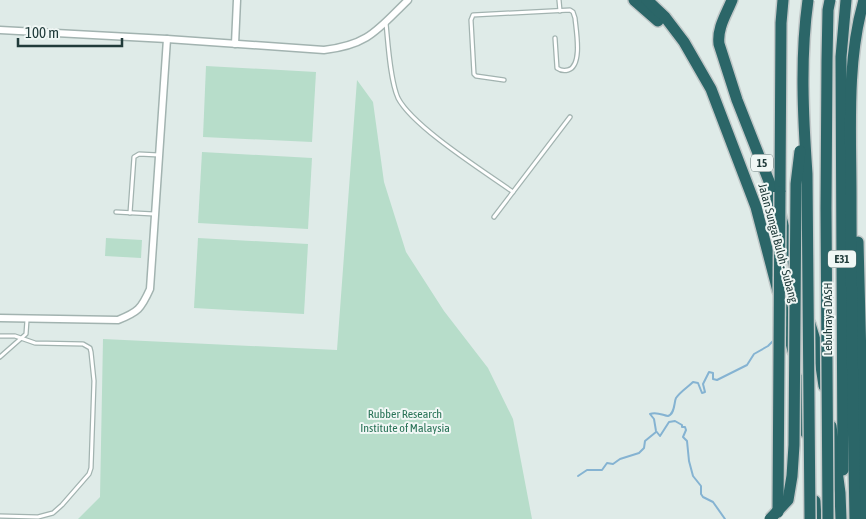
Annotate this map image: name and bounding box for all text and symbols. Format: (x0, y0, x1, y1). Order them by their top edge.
scale bar (18, 15, 121, 47)
text: 100 m (25, 24, 59, 41)
road number: 15 (751, 154, 773, 172)
street label: Jalan Sungai Buloh - Subang (755, 182, 801, 305)
road number: E31 (828, 250, 856, 268)
street label: Lebuhraya DASH (821, 283, 835, 355)
park label: Rubber Research Institute of Malaysia (360, 407, 450, 435)

